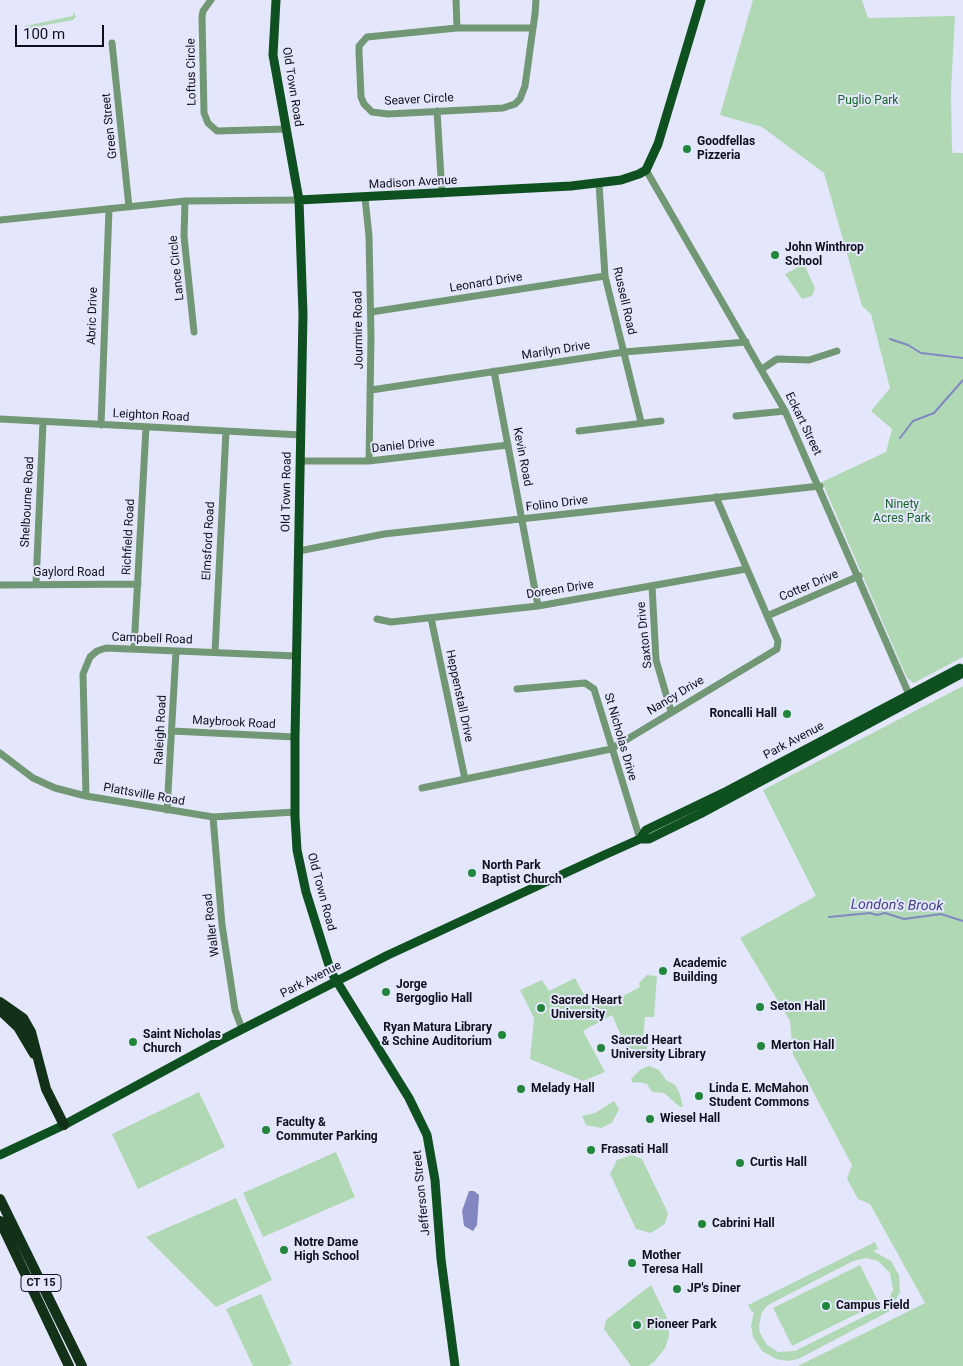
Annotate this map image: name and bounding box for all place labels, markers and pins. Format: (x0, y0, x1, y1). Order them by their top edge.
place label: Goodfellas Pizzeria (697, 135, 755, 163)
marker: Goodfellas Pizzeria (681, 143, 693, 155)
place label: John Winthrop School (785, 241, 864, 269)
marker: John Winthrop School (769, 249, 781, 261)
place label: Roncalli Hall (709, 707, 777, 721)
marker: Roncalli Hall (781, 708, 793, 720)
place label: North Park Baptist Church (482, 859, 562, 887)
marker: North Park Baptist Church (466, 867, 478, 879)
place label: Academic Building (673, 957, 727, 985)
marker: Academic Building (657, 965, 669, 977)
place label: Jorge Bergoglio Hall (396, 978, 472, 1006)
marker: Jorge Bergoglio Hall (380, 986, 392, 998)
place label: Sacred Heart University (551, 994, 622, 1022)
place label: Seton Hall (770, 1000, 826, 1014)
marker: Seton Hall (754, 1001, 766, 1013)
marker: Sacred Heart University (535, 1002, 547, 1014)
place label: Ryan Matura Library & Schine Auditorium (381, 1021, 492, 1049)
place label: Saint Nicholas Church (143, 1028, 221, 1056)
marker: Ryan Matura Library & Schine Auditorium (496, 1029, 508, 1041)
place label: Sacred Heart University Library (611, 1034, 706, 1062)
marker: Saint Nicholas Church (127, 1036, 139, 1048)
place label: Merton Hall (771, 1039, 834, 1053)
marker: Merton Hall (755, 1040, 767, 1052)
marker: Sacred Heart University Library (595, 1042, 607, 1054)
place label: Melady Hall (531, 1082, 595, 1096)
place label: Linda E. McMahon Student Commons (709, 1082, 809, 1110)
marker: Melady Hall (515, 1083, 527, 1095)
marker: Linda E. McMahon Student Commons (693, 1090, 705, 1102)
place label: Wiesel Hall (660, 1112, 720, 1126)
marker: Wiesel Hall (644, 1113, 656, 1125)
place label: Faculty & Commuter Parking (276, 1116, 378, 1144)
marker: Faculty & Commuter Parking (260, 1124, 272, 1136)
place label: Frassati Hall (601, 1143, 668, 1157)
marker: Frassati Hall (585, 1144, 597, 1156)
place label: Curtis Hall (750, 1156, 807, 1170)
marker: Curtis Hall (734, 1157, 746, 1169)
place label: Cabrini Hall (712, 1217, 775, 1231)
marker: Cabrini Hall (696, 1218, 708, 1230)
place label: Notre Dame High School (294, 1236, 359, 1264)
marker: Notre Dame High School (278, 1244, 290, 1256)
place label: Mother Teresa Hall (642, 1249, 703, 1277)
marker: Mother Teresa Hall (626, 1257, 638, 1269)
place label: JP's Diner (687, 1282, 741, 1296)
marker: JP's Diner (671, 1283, 683, 1295)
place label: Campus Field (836, 1299, 909, 1313)
marker: Campus Field (820, 1300, 832, 1312)
place label: Pioneer Park (647, 1318, 717, 1332)
marker: Pioneer Park (631, 1319, 643, 1331)

